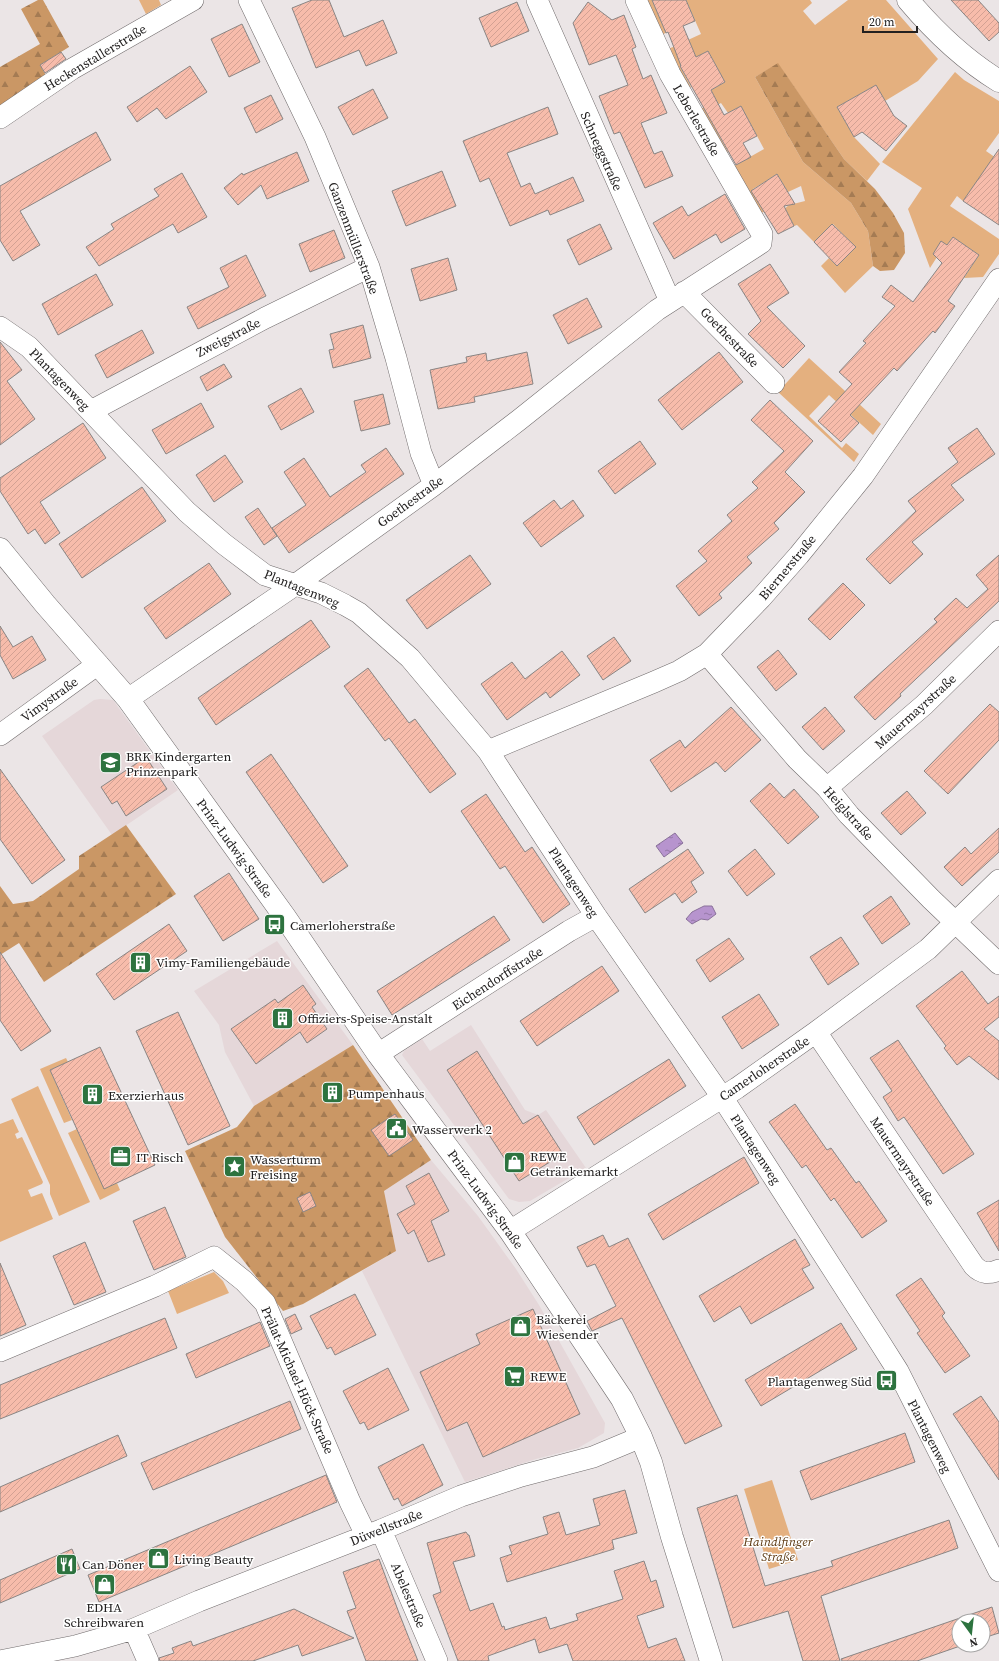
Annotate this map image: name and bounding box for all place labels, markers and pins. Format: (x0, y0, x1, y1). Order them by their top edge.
place label: BRK Kindergarten Prinzenpark (126, 748, 231, 780)
school or university icon: BRK Kindergarten Prinzenpark (97, 750, 123, 776)
bus stop icon: Camerloherstraße (262, 912, 288, 938)
place label: Camerloherstraße (290, 917, 396, 934)
building icon: Vimy-Familiengebäude (128, 949, 154, 975)
place label: Vimy-Familiengebäude (156, 954, 291, 971)
building icon: Offiziers-Speise-Anstalt (270, 1005, 296, 1031)
place label: Offiziers-Speise-Anstalt (298, 1010, 433, 1027)
building icon: Pumpenhaus (320, 1080, 346, 1106)
building icon: Exerzierhaus (79, 1082, 105, 1108)
place label: Pumpenhaus (348, 1085, 425, 1102)
place label: Exerzierhaus (108, 1087, 184, 1104)
public building icon: Wasserwerk 2 (383, 1116, 409, 1142)
place label: Wasserwerk 2 (412, 1121, 492, 1138)
office icon: IT Risch (108, 1144, 134, 1170)
place label: REWE Getränkemarkt (530, 1148, 619, 1180)
place label: IT Risch (136, 1149, 184, 1166)
shop icon: REWE Getränkemarkt (501, 1150, 527, 1176)
place label: Wasserturm Freising (250, 1151, 321, 1183)
place icon: Wasserturm Freising (222, 1153, 248, 1179)
place label: Bäckerei Wiesender (536, 1311, 599, 1343)
shop icon: Bäckerei Wiesender (508, 1313, 534, 1339)
supermarket icon: REWE (502, 1363, 528, 1389)
place label: REWE (530, 1368, 567, 1385)
bus stop icon: Plantagenweg Süd (874, 1368, 900, 1394)
place label: Plantagenweg Süd (767, 1373, 873, 1390)
shop icon: Living Beauty (146, 1546, 172, 1572)
restaurant icon: Can Döner (53, 1551, 79, 1577)
place label: Living Beauty (174, 1551, 254, 1568)
place label: Can Döner (82, 1556, 145, 1573)
shop icon: EDHA Schreibwaren (91, 1572, 117, 1598)
place label: EDHA Schreibwaren (64, 1599, 144, 1631)

